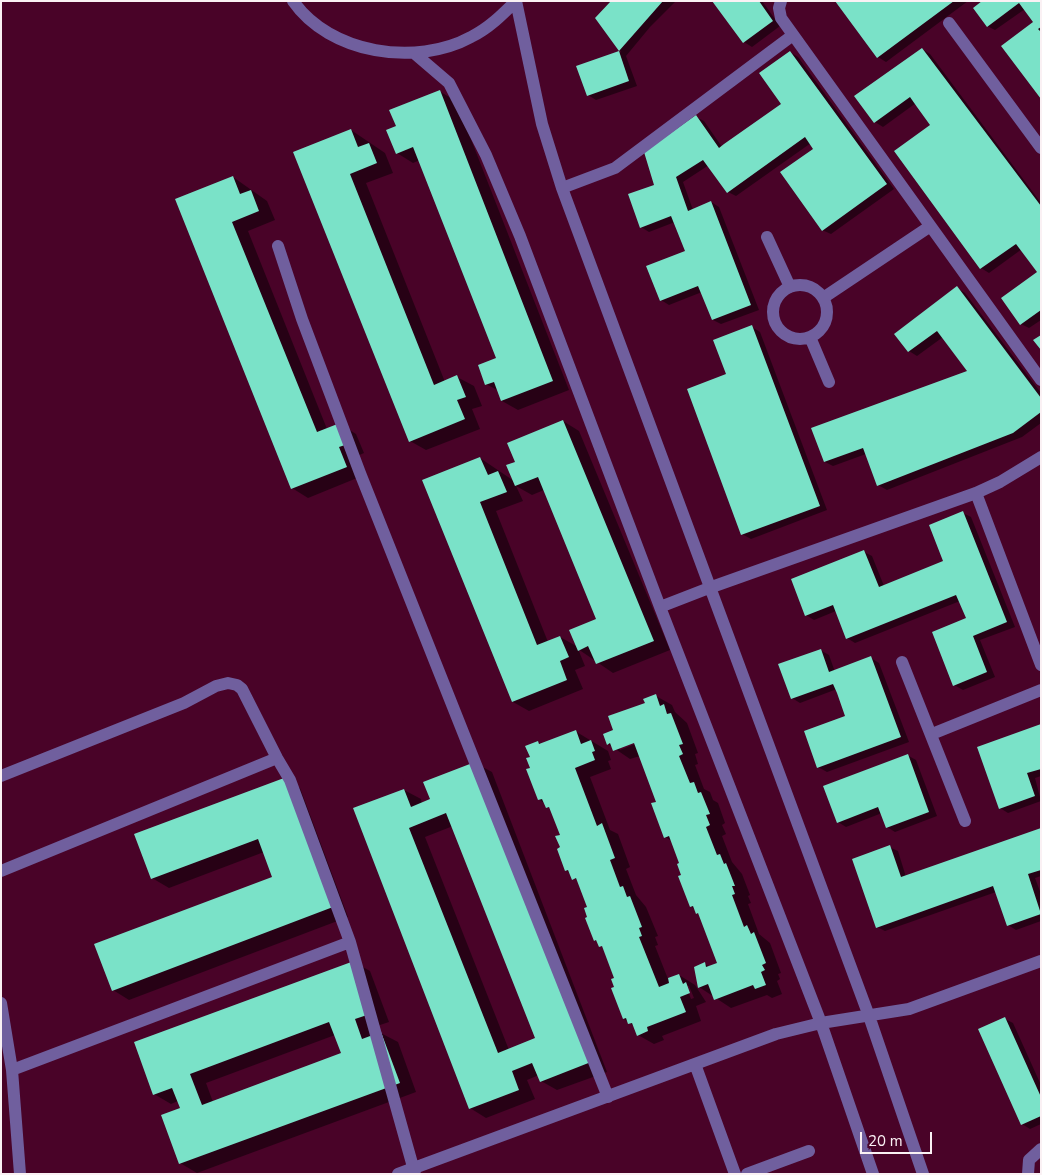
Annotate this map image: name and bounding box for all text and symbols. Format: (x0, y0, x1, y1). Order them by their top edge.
scale bar (862, 1122, 934, 1154)
text: 20 m (868, 1131, 903, 1151)

